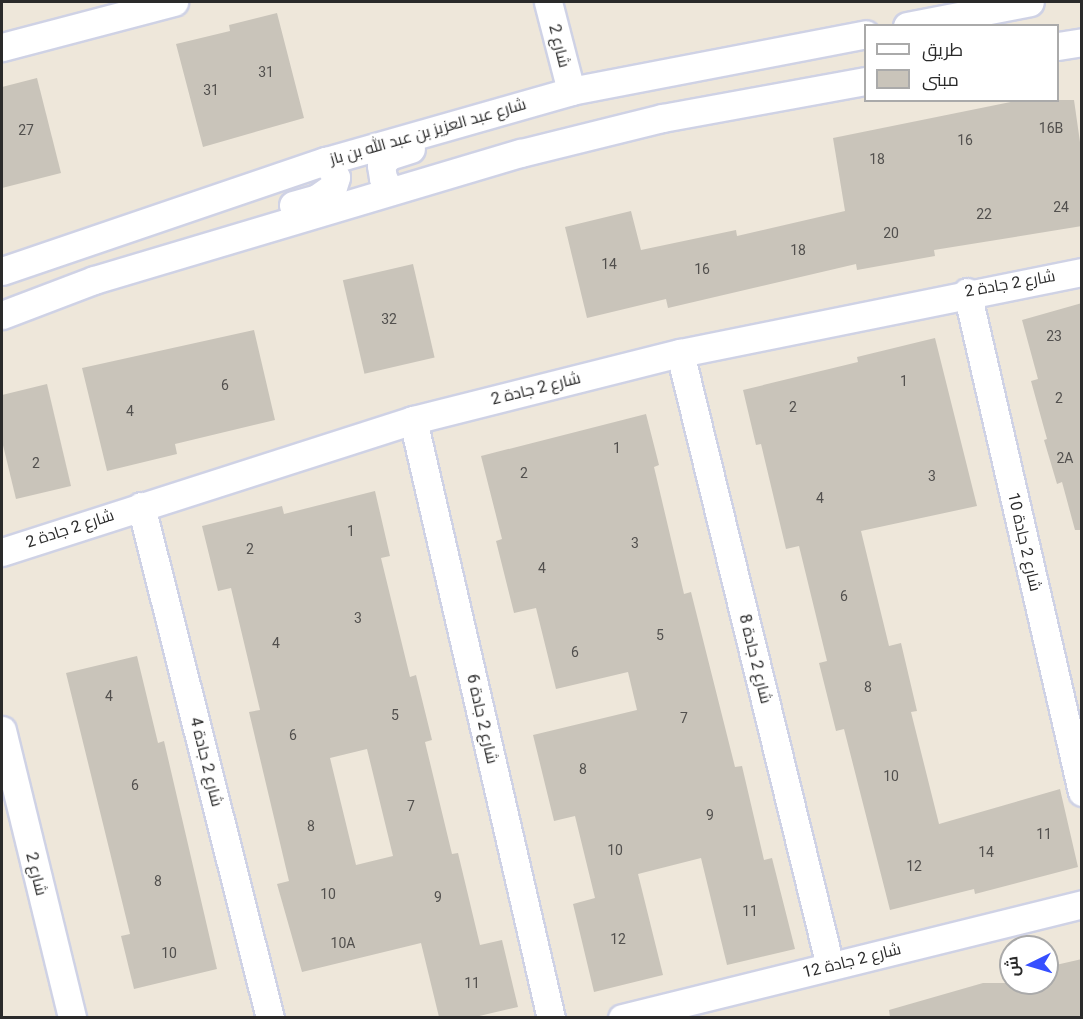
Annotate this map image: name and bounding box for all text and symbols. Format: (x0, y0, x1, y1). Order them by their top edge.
street label: شارع 2 (544, 22, 574, 70)
legend (864, 24, 1059, 102)
text: طريق (922, 39, 963, 60)
house number: 31 (258, 64, 274, 80)
text: مبنى (922, 69, 959, 90)
house number: 31 (203, 82, 219, 98)
street label: شارع عبد العزيز بن عبد الله بن باز (328, 95, 528, 169)
house number: 16B (1039, 120, 1063, 136)
house number: 27 (18, 122, 34, 138)
house number: 16 (957, 132, 973, 148)
house number: 18 (869, 151, 885, 167)
house number: 24 (1053, 199, 1069, 215)
house number: 22 (976, 206, 992, 222)
house number: 20 (883, 225, 899, 241)
house number: 18 (790, 242, 806, 258)
house number: 14 (601, 256, 617, 272)
house number: 16 (694, 261, 710, 277)
street label: شارع 2 جادة 2 (963, 267, 1057, 301)
house number: 32 (381, 311, 397, 327)
house number: 23 (1046, 328, 1062, 344)
street label: شارع 2 جادة 2 (489, 369, 583, 409)
house number: 1 (900, 373, 908, 389)
house number: 6 (221, 377, 229, 393)
house number: 2 (1055, 390, 1063, 406)
house number: 2 (789, 399, 797, 415)
house number: 4 (126, 403, 134, 419)
house number: 1 (613, 440, 621, 456)
house number: 2A (1056, 450, 1074, 466)
house number: 2 (32, 455, 40, 471)
house number: 2 (520, 465, 528, 481)
house number: 3 (928, 468, 936, 484)
house number: 4 (816, 490, 824, 506)
street label: شارع 2 جادة 10 (1003, 491, 1045, 593)
street label: شارع 2 جادة 2 (23, 506, 117, 552)
house number: 1 (347, 523, 355, 539)
house number: 3 (631, 535, 639, 551)
house number: 2 (246, 541, 254, 557)
house number: 4 (538, 560, 546, 576)
house number: 6 (840, 588, 848, 604)
house number: 3 (354, 610, 362, 626)
street label: شارع 2 جادة 8 (735, 612, 775, 706)
house number: 5 (656, 627, 664, 643)
house number: 4 (272, 635, 280, 651)
house number: 6 (571, 644, 579, 660)
street label: شارع 2 جادة 6 (462, 672, 502, 766)
house number: 8 (864, 679, 872, 695)
house number: 4 (105, 688, 113, 704)
house number: 5 (391, 707, 399, 723)
house number: 7 (680, 710, 688, 726)
street label: شارع 2 جادة 4 (186, 715, 226, 809)
house number: 6 (289, 727, 297, 743)
house number: 8 (579, 761, 587, 777)
house number: 10 (883, 768, 899, 784)
house number: 6 (131, 777, 139, 793)
house number: 7 (407, 798, 415, 814)
house number: 9 (706, 807, 714, 823)
house number: 8 (307, 818, 315, 834)
house number: 11 (1036, 826, 1052, 842)
house number: 10 (607, 842, 623, 858)
house number: 14 (978, 844, 994, 860)
street label: شارع 2 (21, 850, 51, 898)
house number: 12 (906, 858, 922, 874)
house number: 8 (154, 873, 162, 889)
house number: 10 (320, 886, 336, 902)
house number: 9 (434, 889, 442, 905)
house number: 11 (742, 903, 758, 919)
house number: 12 (610, 931, 626, 947)
house number: 10A (331, 935, 355, 951)
north arrow (999, 935, 1059, 995)
street label: شارع 2 جادة 12 (801, 940, 903, 982)
house number: 10 (161, 945, 177, 961)
text: ش (1002, 955, 1023, 977)
house number: 11 (464, 975, 480, 991)

